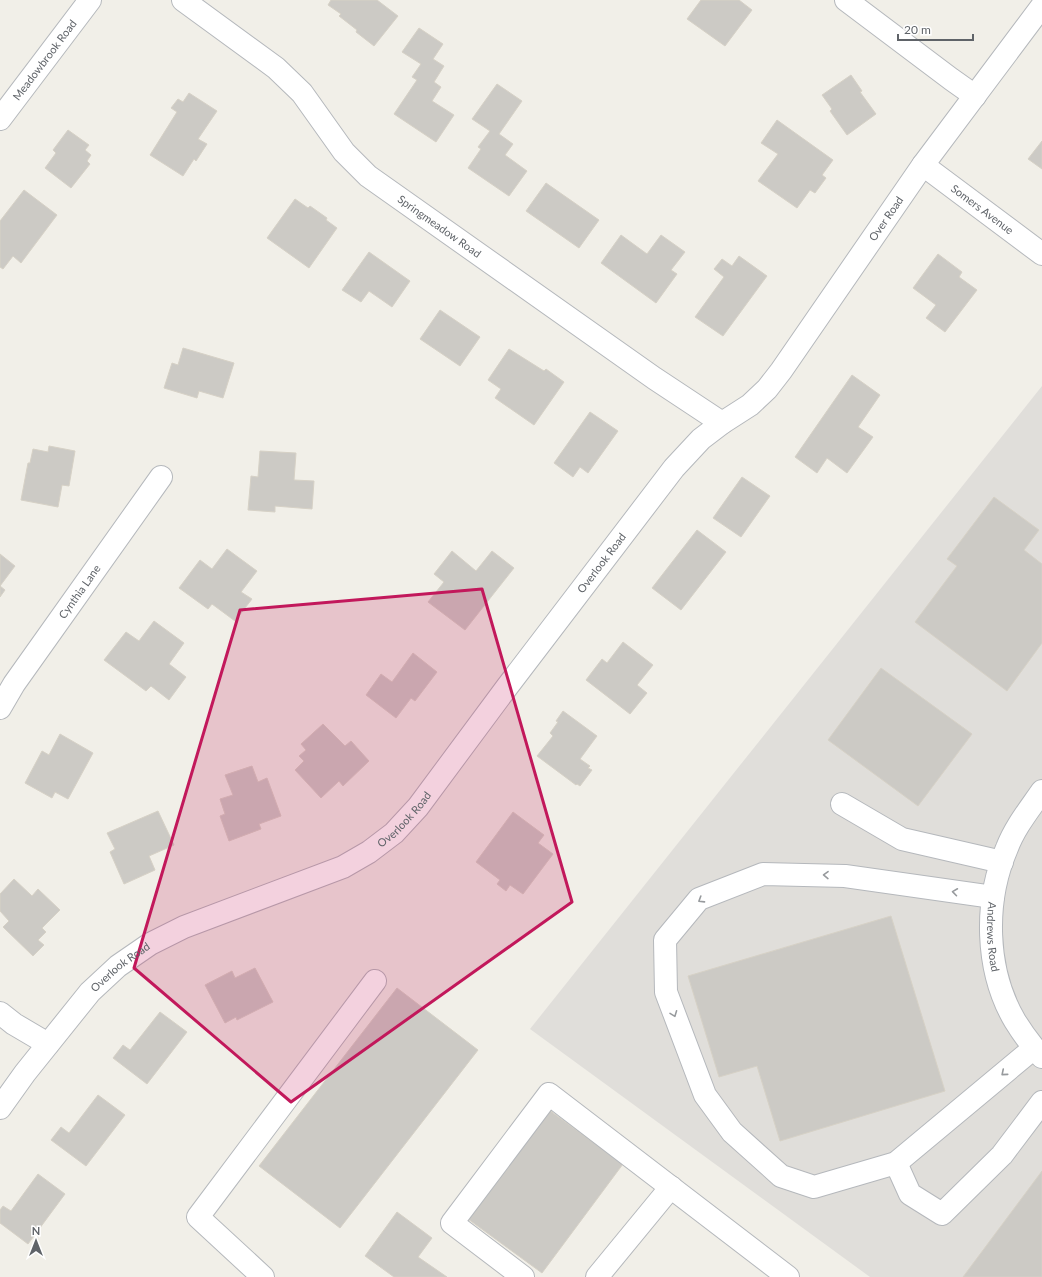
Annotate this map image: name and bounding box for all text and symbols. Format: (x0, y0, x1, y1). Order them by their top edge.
scale bar (898, 16, 973, 42)
street label: Meadowbrook Road (10, 17, 79, 103)
text: 20 m (904, 22, 931, 37)
street label: Somers Avenue (949, 181, 1017, 237)
street label: Springmeadow Road (395, 192, 484, 260)
street label: Over Road (866, 194, 905, 243)
street label: Overlook Road (574, 530, 628, 595)
street label: Cynthia Lane (56, 562, 103, 621)
street label: Overlook Road (374, 789, 433, 849)
one-way arrow (823, 871, 829, 880)
one-way arrow (951, 888, 958, 897)
one-way arrow (698, 895, 705, 902)
street label: Andrews Road (985, 901, 1003, 973)
street label: Overlook Road (87, 939, 152, 994)
one-way arrow (670, 1010, 678, 1017)
one-way arrow (1002, 1069, 1009, 1076)
north arrow (16, 1221, 56, 1261)
text: N (32, 1224, 40, 1237)

